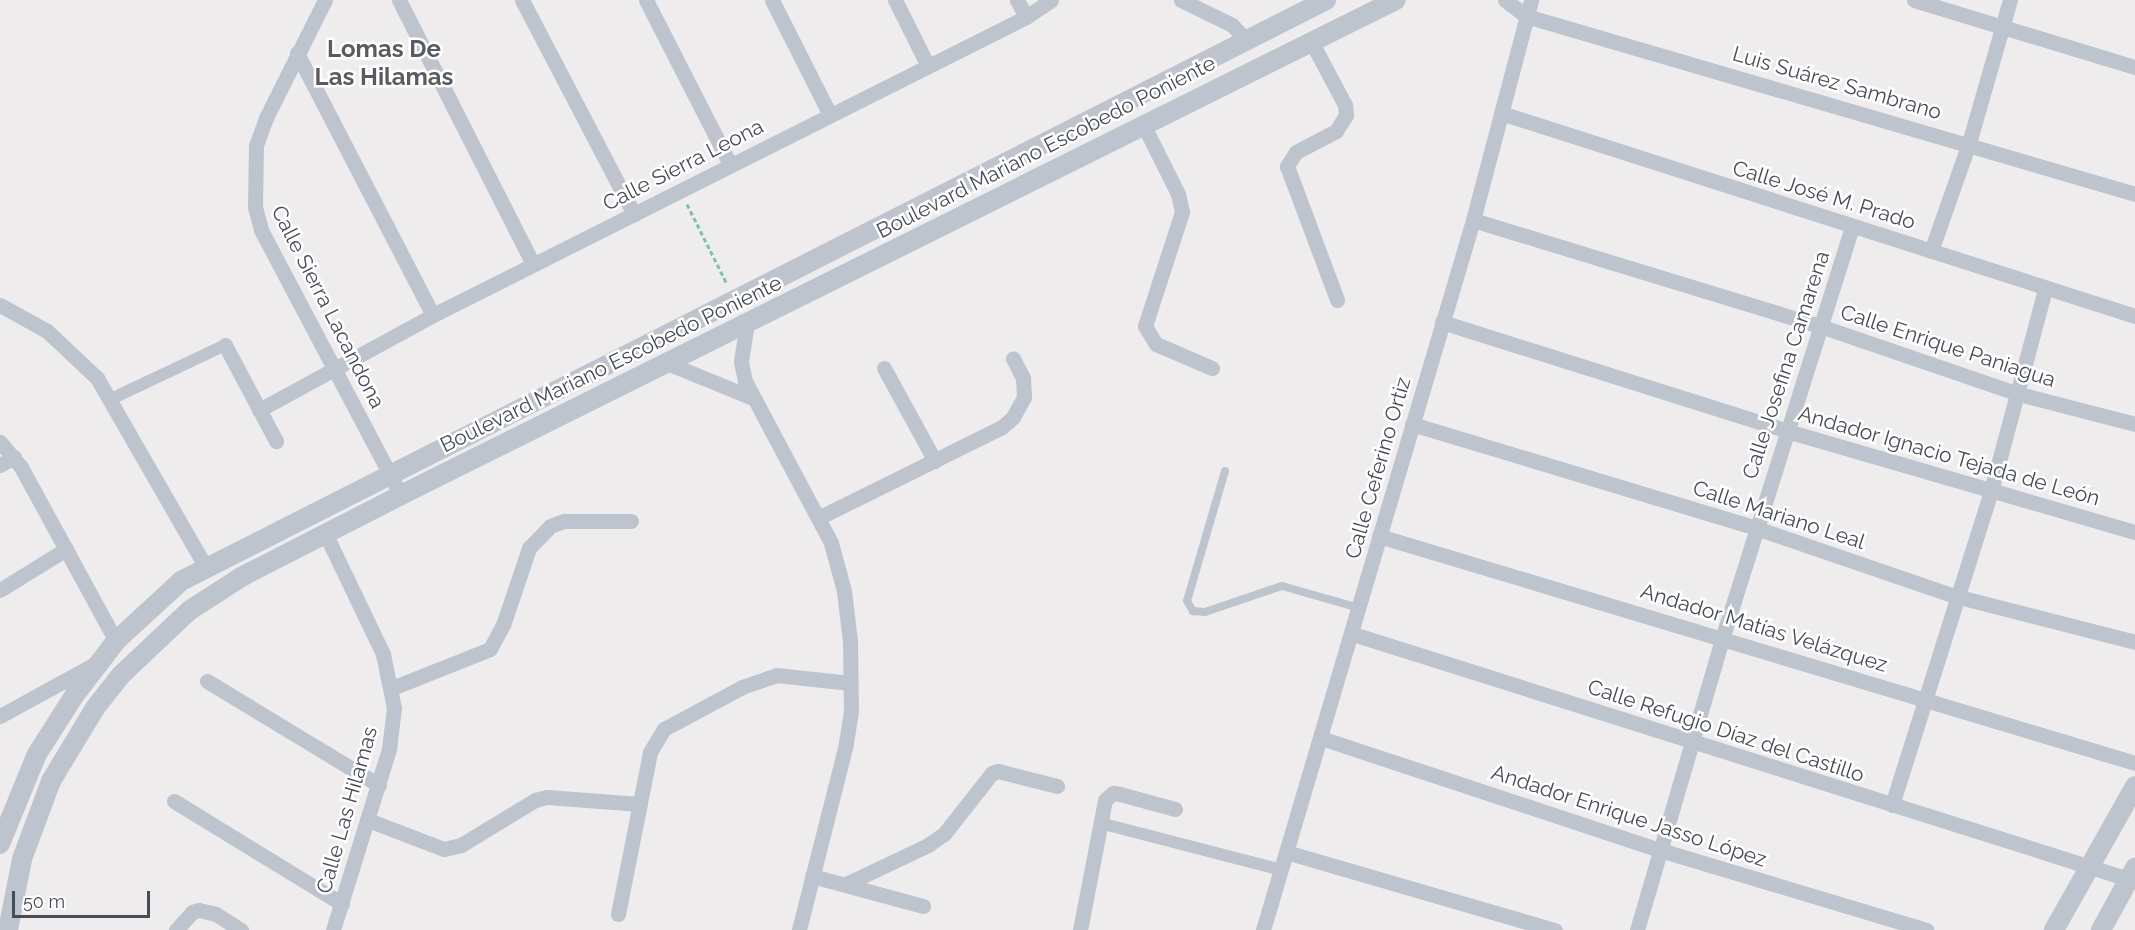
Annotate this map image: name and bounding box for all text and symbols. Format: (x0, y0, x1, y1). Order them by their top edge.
district label: Lomas De Las Hilamas (315, 35, 453, 91)
street label: Luis Suárez Sambrano (1730, 41, 1944, 125)
street label: Boulevard Mariano Escobedo Poniente (872, 50, 1220, 244)
street label: Calle Sierra Leona (599, 114, 767, 216)
street label: Calle José M. Prado (1729, 155, 1919, 235)
street label: Calle Sierra Lacandona (266, 201, 390, 413)
street label: Calle Josefina Camarena (1737, 247, 1835, 483)
street label: Boulevard Mariano Escobedo Poniente (436, 270, 786, 458)
street label: Calle Enrique Paniagua (1837, 299, 2059, 393)
street label: Calle Ceferino Ortiz (1340, 374, 1416, 562)
street label: Andador Ignacio Tejada de León (1795, 401, 2103, 511)
street label: Calle Mariano Leal (1690, 475, 1868, 555)
street label: Andador Matías Velázquez (1637, 578, 1891, 678)
street label: Calle Refugio Díaz del Castillo (1584, 674, 1868, 788)
street label: Calle Las Hilamas (311, 724, 383, 896)
street label: Andador Enrique Jasso López (1488, 759, 1770, 873)
scale bar (15, 879, 153, 917)
text: 50 m (23, 891, 65, 912)

